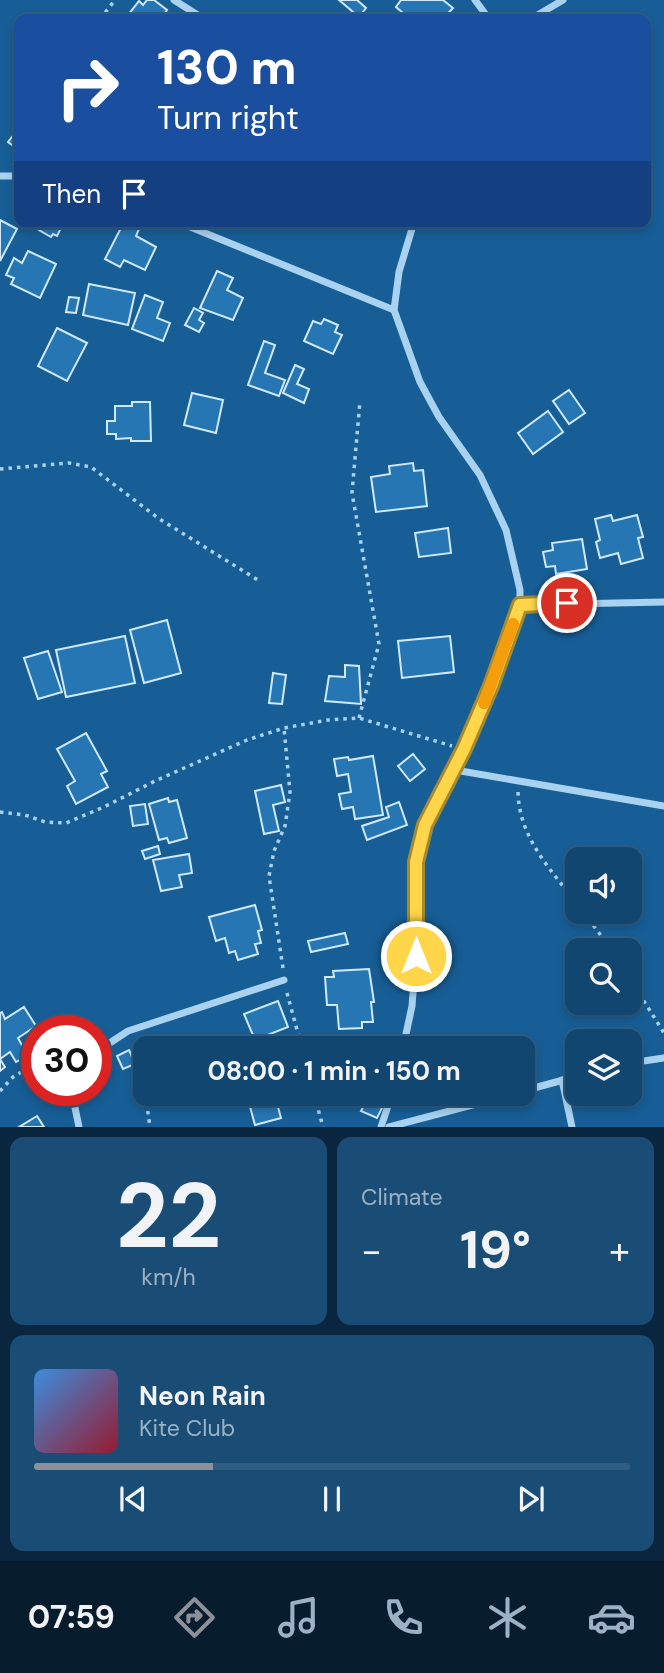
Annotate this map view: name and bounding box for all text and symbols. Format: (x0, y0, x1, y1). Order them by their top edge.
text: 130 m (157, 35, 297, 99)
icon: right (42, 42, 133, 133)
text: Turn right (157, 97, 299, 139)
icon: arrive (115, 175, 153, 213)
text: Then (42, 177, 101, 211)
pin (537, 573, 597, 633)
icon: arrive (548, 584, 586, 622)
map controls (565, 847, 642, 1106)
button: sound (565, 847, 642, 924)
position arrow (379, 919, 453, 993)
button: search (565, 938, 642, 1015)
speed limit sign: 30 (21, 1015, 112, 1106)
button: layers (565, 1029, 642, 1106)
text: 08:00 · 1 min · 150 m (207, 1054, 461, 1088)
text: 22 (116, 1157, 221, 1275)
text: Climate (361, 1182, 443, 1212)
text: 19° (460, 1216, 531, 1284)
text: − (361, 1226, 382, 1276)
text: + (609, 1226, 630, 1276)
text: km/h (141, 1262, 196, 1292)
text: Neon Rain (139, 1379, 266, 1413)
text: Kite Club (139, 1413, 235, 1443)
icon: previous (114, 1480, 152, 1518)
icon: pause (313, 1480, 351, 1518)
icon: next (512, 1480, 550, 1518)
icon: directions (170, 1593, 219, 1642)
icon: music (274, 1593, 323, 1642)
icon: phone (379, 1593, 428, 1642)
icon: climate (483, 1593, 532, 1642)
icon: car (587, 1593, 636, 1642)
text: 07:59 (28, 1596, 115, 1638)

